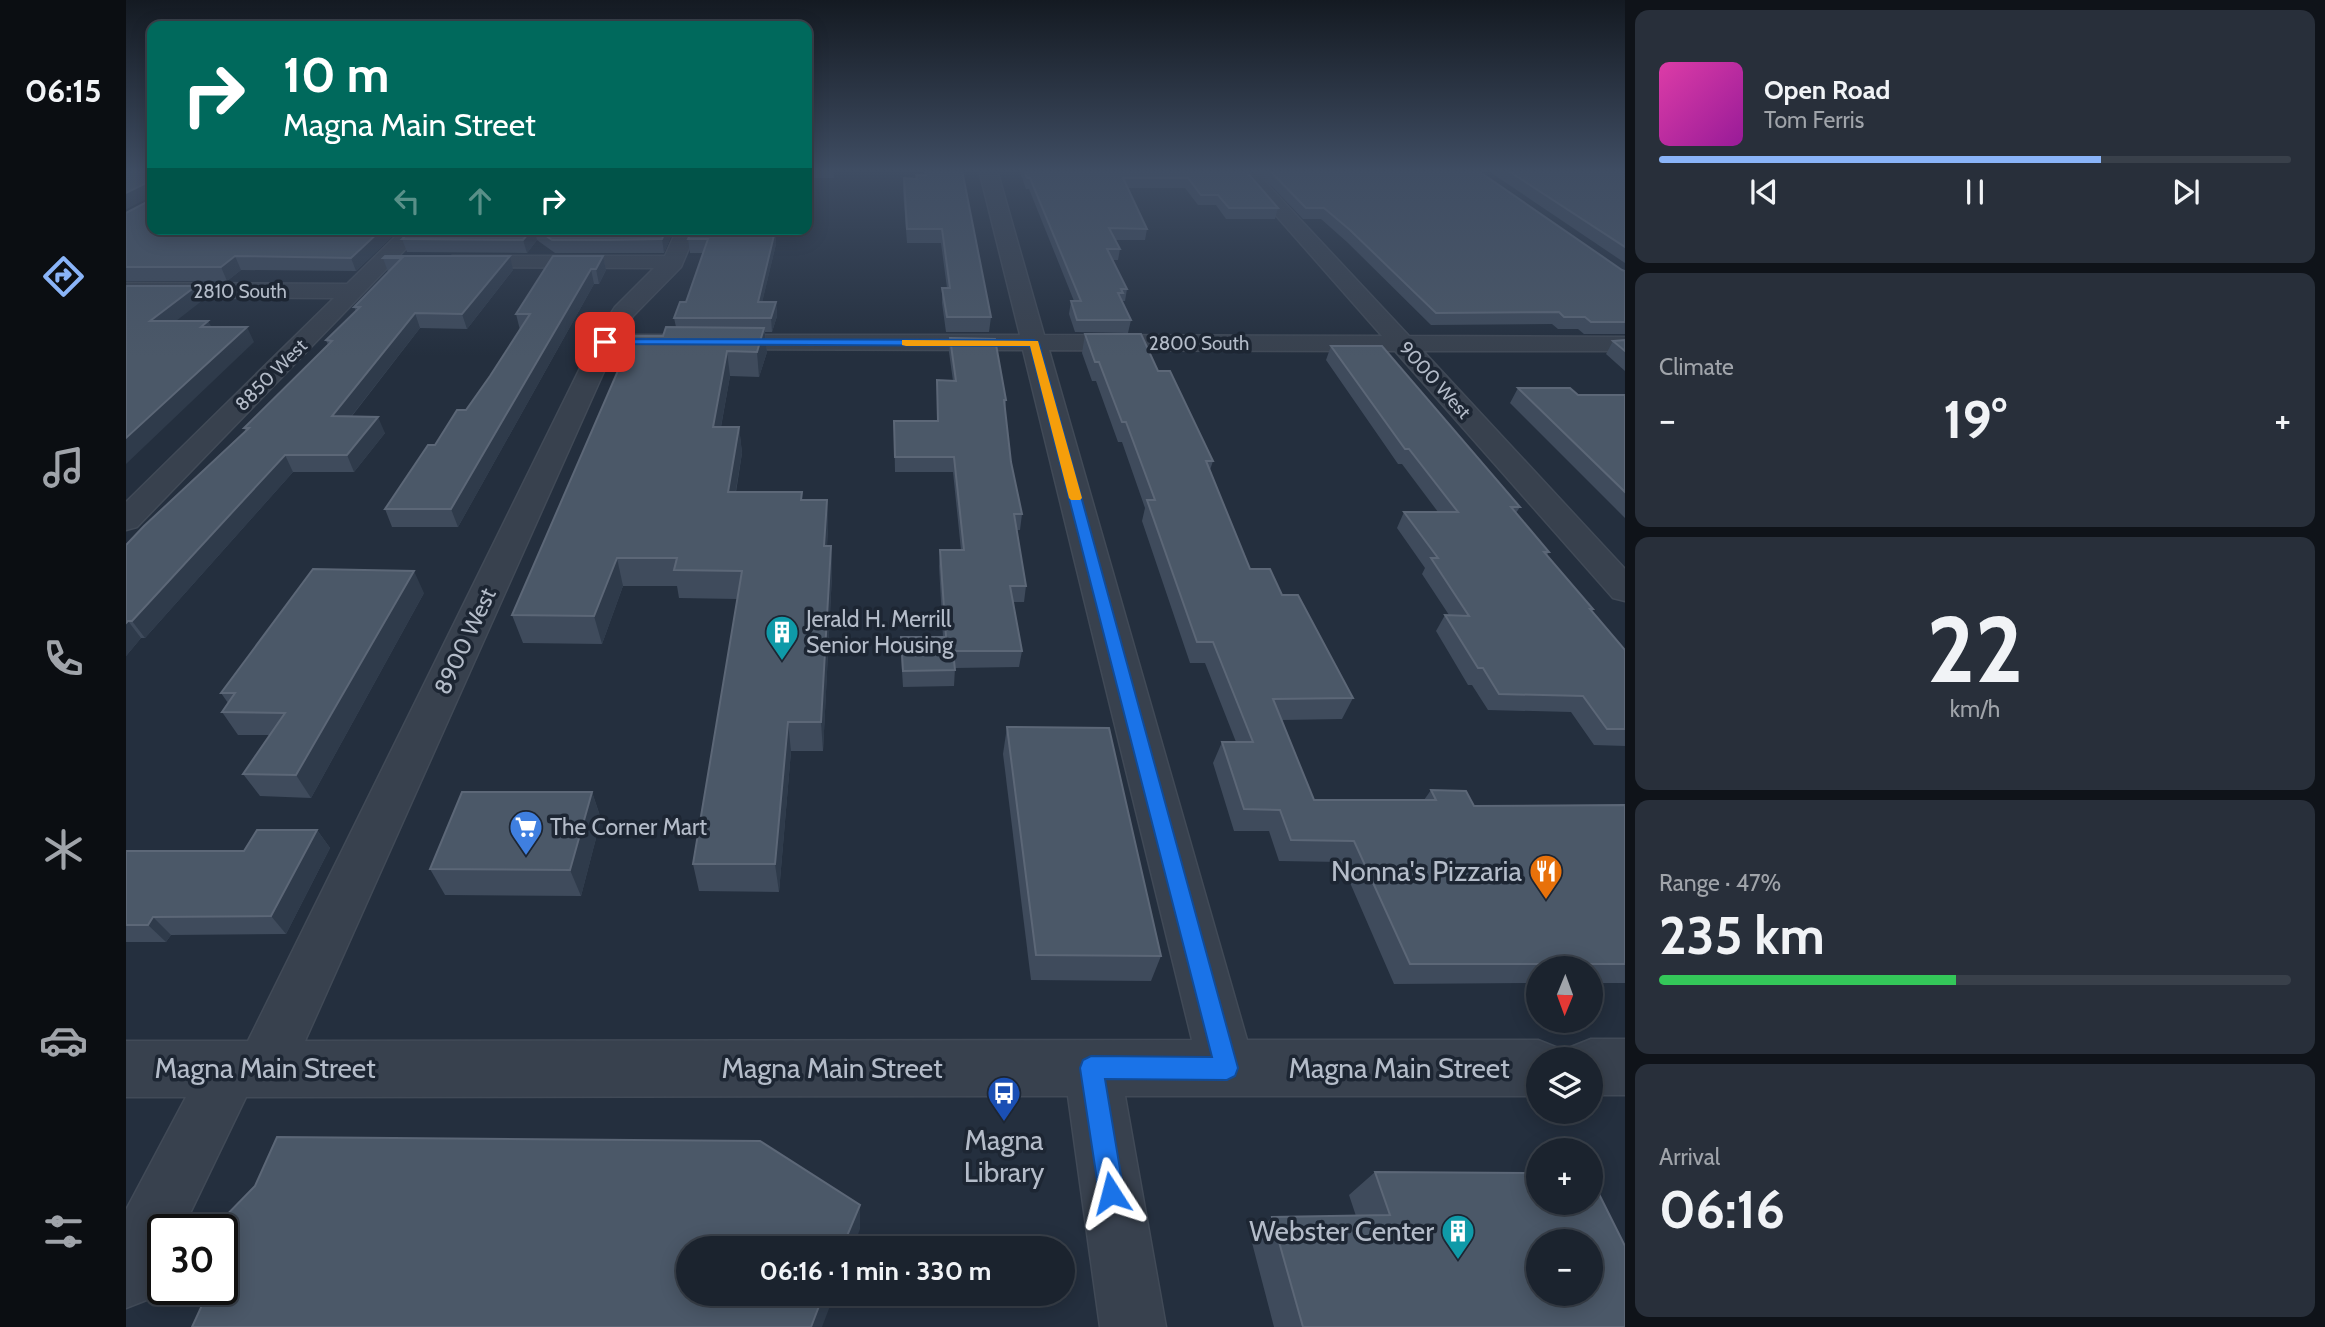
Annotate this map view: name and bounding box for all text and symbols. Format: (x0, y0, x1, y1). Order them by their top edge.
text: 10 m (283, 45, 389, 104)
icon: right (168, 49, 259, 140)
text: 06:15 (25, 71, 101, 110)
text: Open Road (1764, 74, 1890, 106)
text: Magna Main Street (283, 105, 536, 144)
text: Tom Ferris (1764, 106, 1864, 134)
icon: previous (1745, 173, 1783, 211)
icon: pause (1956, 173, 1994, 211)
icon: next (2167, 173, 2205, 211)
icon: left (388, 182, 426, 220)
icon: ahead (461, 182, 499, 220)
icon: right (534, 182, 572, 220)
icon: directions (39, 252, 88, 301)
street label: 2810 South (193, 280, 287, 303)
pin (575, 312, 635, 372)
icon: arrive (586, 323, 624, 361)
street label: 2800 South (1149, 332, 1249, 355)
street label: 8850 West (230, 334, 312, 416)
street label: 9000 West (1394, 337, 1476, 424)
text: Climate (1659, 353, 1734, 381)
text: 19° (1943, 388, 2007, 451)
text: − (1659, 396, 1676, 443)
text: + (2274, 396, 2291, 443)
icon: music (39, 443, 88, 492)
street label: 8900 West (428, 583, 502, 699)
text: 22 (1927, 594, 2023, 705)
place label: Jerald H. Merrill Senior Housing (805, 605, 954, 659)
building icon: Jerald H. Merrill Senior Housing (763, 613, 801, 662)
icon: phone (39, 634, 88, 683)
text: km/h (1950, 695, 2000, 723)
supermarket icon: The Corner Mart (507, 808, 545, 857)
place label: The Corner Mart (550, 813, 707, 841)
icon: climate (39, 825, 88, 874)
restaurant icon: Nonna's Pizzaria (1527, 852, 1565, 901)
place label: Nonna's Pizzaria (1331, 854, 1523, 888)
text: Range · 47% (1659, 869, 1781, 897)
text: 235 km (1659, 904, 1825, 967)
north arrow (1526, 956, 1603, 1032)
map controls (1526, 956, 1603, 1306)
icon: car (39, 1016, 88, 1065)
button: layers (1526, 1047, 1603, 1124)
street label: Magna Main Street (154, 1051, 376, 1085)
street label: Magna Main Street (721, 1051, 943, 1085)
street label: Magna Main Street (1288, 1051, 1510, 1085)
bus stop icon: Magna Library (985, 1074, 1023, 1123)
place label: Magna Library (964, 1123, 1044, 1189)
button: + (1526, 1138, 1603, 1215)
text: Arrival (1659, 1143, 1720, 1171)
position arrow (1074, 1156, 1148, 1230)
text: 06:16 (1659, 1178, 1785, 1241)
icon: filters (39, 1207, 88, 1256)
building icon: Webster Center (1439, 1212, 1477, 1261)
speed limit sign: 30 (147, 1214, 238, 1305)
place label: Webster Center (1249, 1214, 1434, 1248)
button: − (1526, 1229, 1603, 1306)
text: 06:16 · 1 min · 330 m (760, 1255, 991, 1287)

